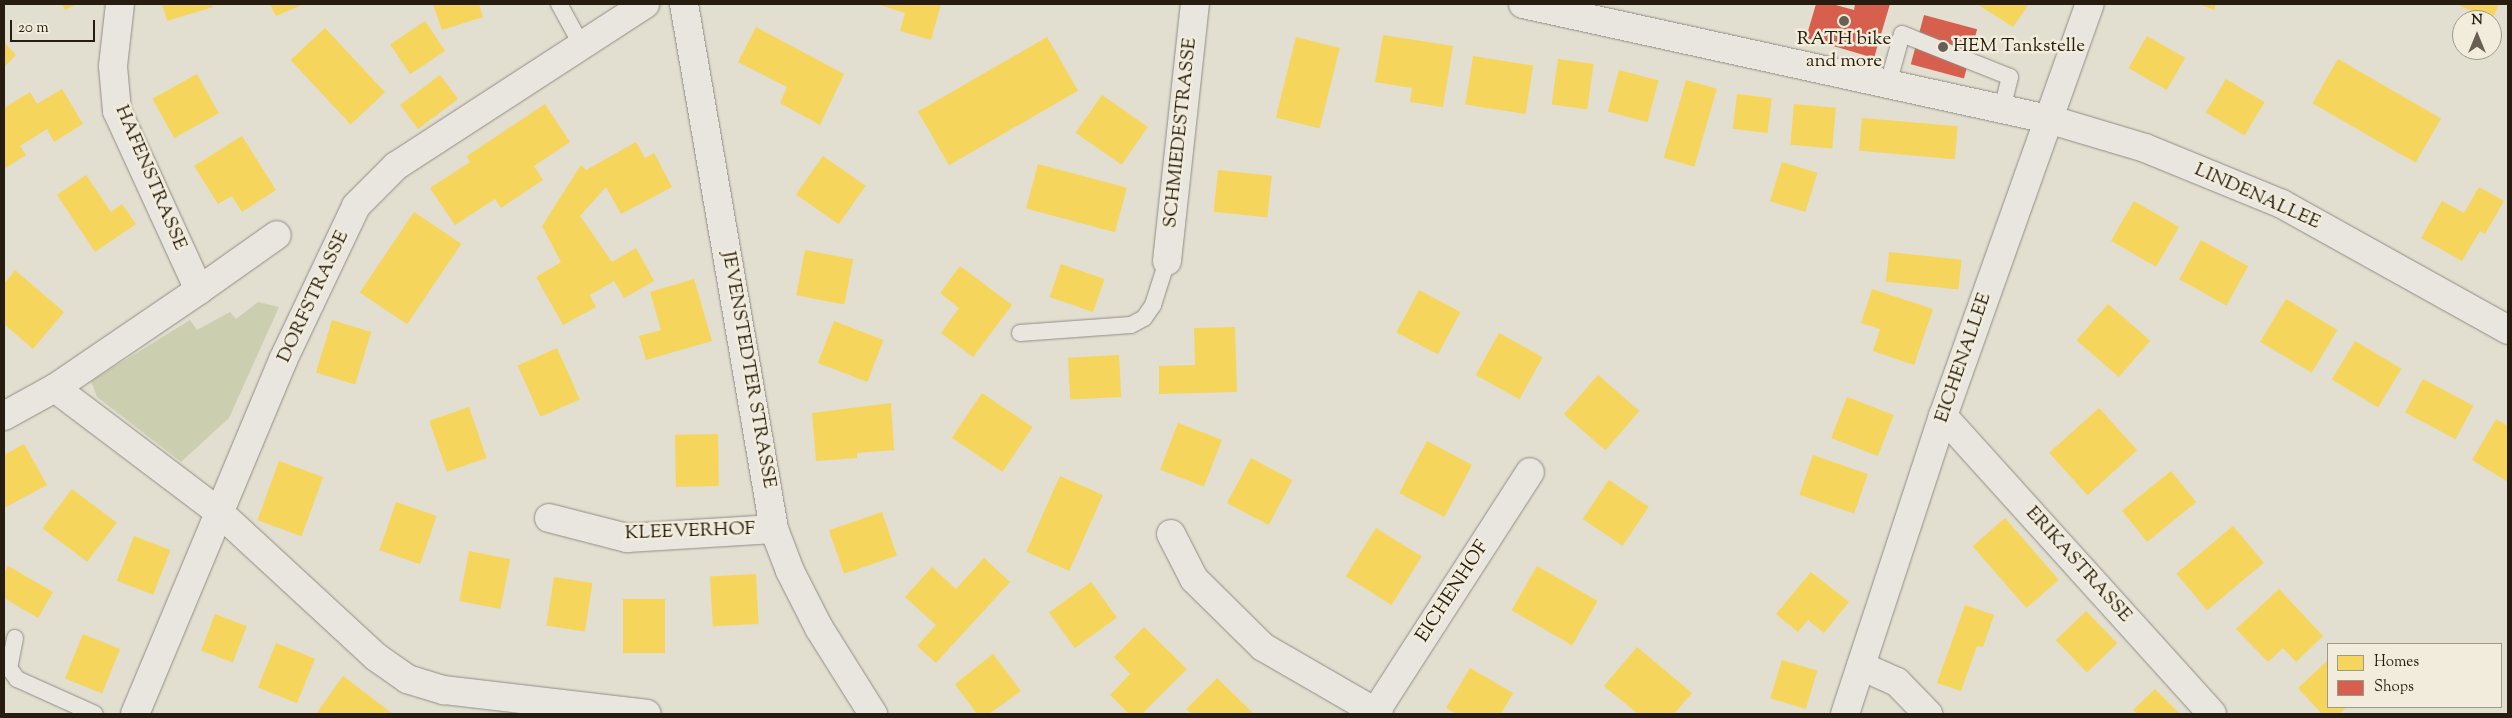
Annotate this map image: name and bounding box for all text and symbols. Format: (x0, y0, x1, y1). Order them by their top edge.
scale bar (12, 10, 98, 42)
north arrow (2452, 10, 2502, 60)
text: N (2471, 11, 2483, 31)
marker: RATH bike and more (1838, 15, 1850, 27)
text: 20 m (18, 18, 49, 39)
place label: RATH bike and more (1797, 29, 1891, 73)
place label: HEM Tankstelle (1953, 36, 2085, 58)
street label: SCHMIEDESTRASSE (1160, 37, 1202, 229)
marker: HEM Tankstelle (1937, 41, 1949, 53)
street label: HAFENSTRASSE (109, 102, 191, 254)
street label: LINDENALLEE (2190, 159, 2324, 235)
street label: DORFSTRASSE (273, 227, 355, 367)
street label: JEVENSTEDTER STRASSE (716, 250, 780, 490)
street label: EICHENALLEE (1931, 290, 1997, 426)
street label: ERIKASTRASSE (2020, 502, 2136, 628)
street label: KLEEVERHOF (624, 518, 756, 546)
street label: EICHENHOF (1412, 537, 1494, 647)
legend (2327, 643, 2502, 708)
text: Homes (2374, 652, 2419, 673)
text: Shops (2374, 677, 2414, 698)

